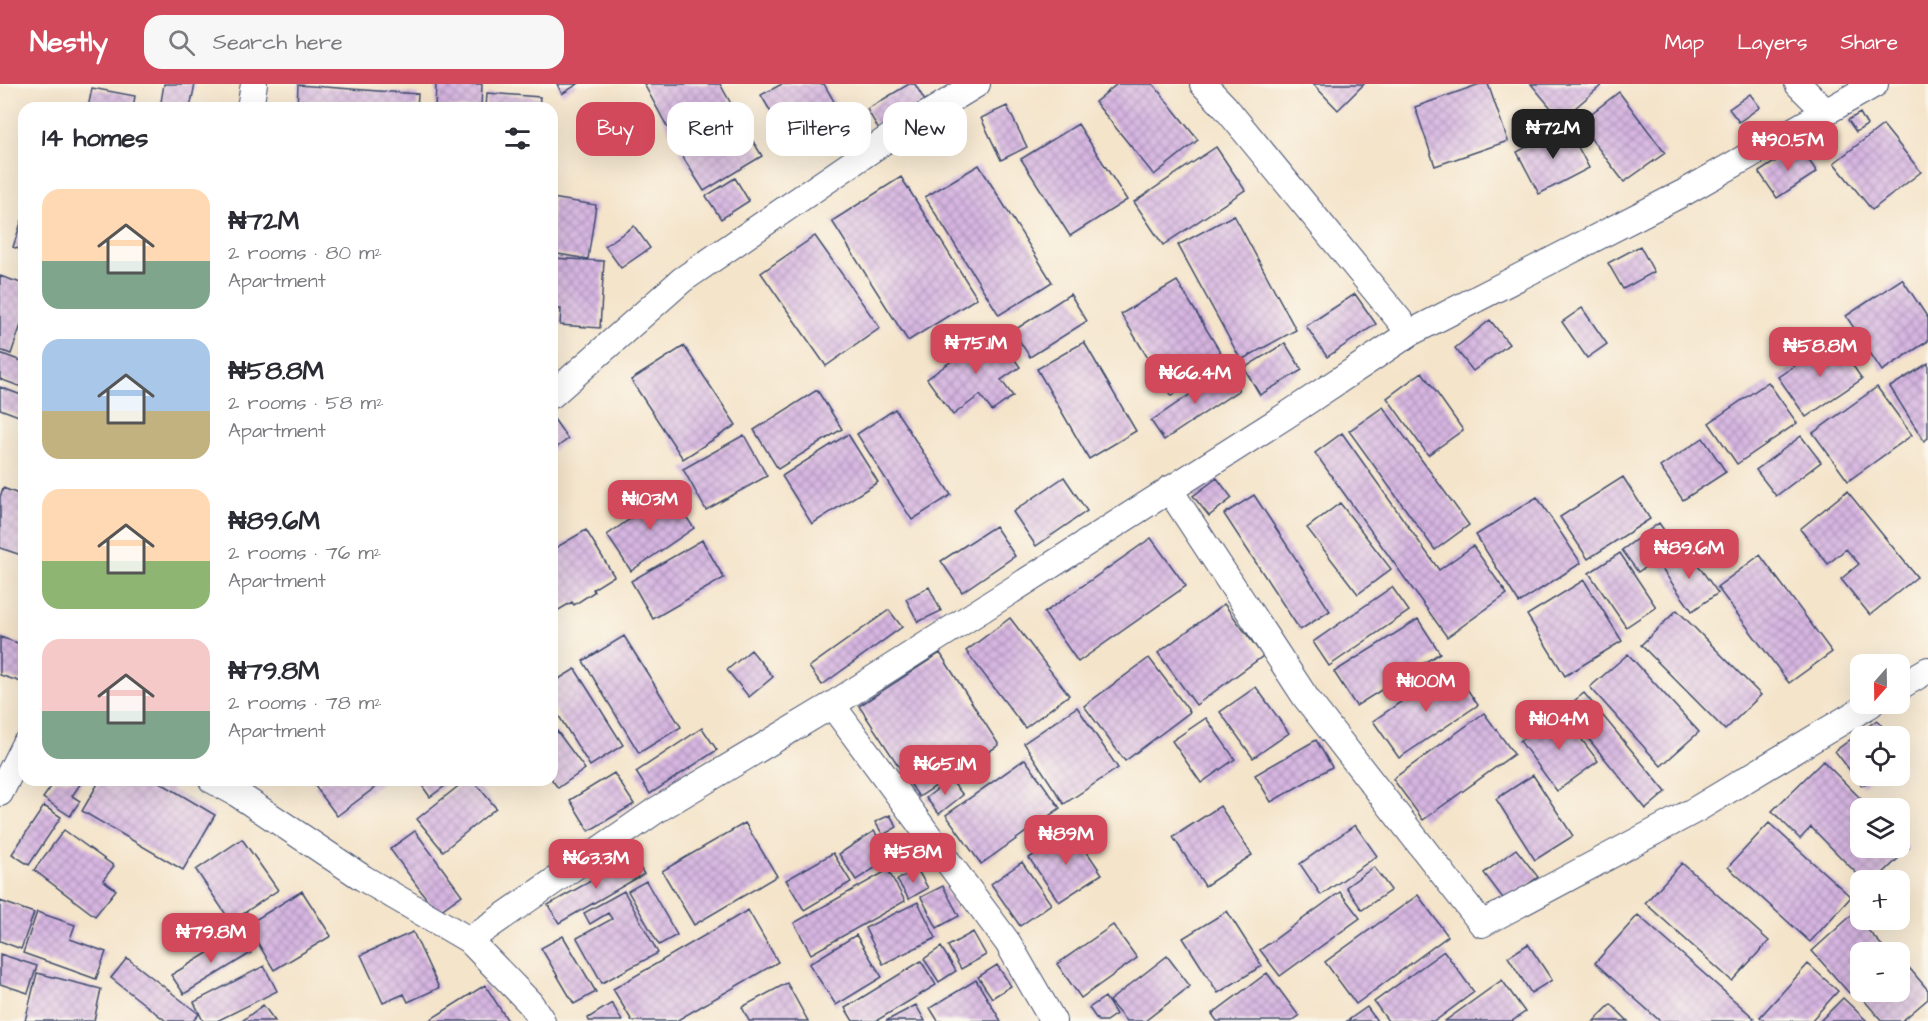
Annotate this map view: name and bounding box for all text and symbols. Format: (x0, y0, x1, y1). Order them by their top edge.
search box (144, 15, 564, 69)
text: Nestly (30, 23, 108, 62)
icon: search (165, 26, 198, 59)
text: Search here (213, 27, 343, 58)
text: Map (1664, 28, 1704, 57)
text: Layers (1737, 28, 1807, 57)
text: Share (1840, 28, 1898, 57)
chip: Buy (576, 102, 655, 156)
chip: Rent (667, 102, 754, 156)
chip: Filters (766, 102, 871, 156)
chip: New (883, 102, 967, 156)
pin: ₦72M (1517, 109, 1589, 160)
text: ₦72M (1526, 114, 1580, 142)
text: 14 homes (42, 120, 148, 156)
pin: ₦90.5M (1739, 121, 1837, 172)
icon: filters (501, 122, 534, 155)
text: ₦90.5M (1752, 126, 1824, 154)
text: ₦72M (228, 203, 299, 239)
icon: home (90, 213, 162, 285)
text: 2 rooms · 80 m² (228, 239, 382, 267)
text: Apartment (228, 267, 326, 295)
pin: ₦75.1M (927, 324, 1025, 375)
pin: ₦58.8M (1771, 327, 1869, 378)
text: ₦75.1M (945, 329, 1007, 357)
text: ₦58.8M (1783, 332, 1857, 360)
text: ₦58.8M (228, 353, 324, 389)
pin: ₦66.4M (1146, 354, 1244, 405)
text: ₦66.4M (1159, 359, 1231, 387)
icon: home (90, 363, 162, 435)
text: 2 rooms · 58 m² (228, 389, 384, 417)
text: Apartment (228, 417, 326, 445)
pin: ₦103M (608, 480, 692, 531)
text: ₦103M (622, 485, 678, 513)
text: ₦89.6M (228, 503, 320, 539)
icon: home (90, 513, 162, 585)
pin: ₦89.6M (1640, 529, 1738, 580)
text: ₦89.6M (1654, 534, 1724, 562)
text: 2 rooms · 76 m² (228, 539, 381, 567)
text: Apartment (228, 567, 326, 595)
text: ₦79.8M (228, 653, 320, 689)
north arrow (1850, 654, 1910, 714)
map controls (1850, 654, 1910, 1002)
pin: ₦100M (1384, 662, 1468, 713)
icon: home (90, 663, 162, 735)
text: ₦100M (1397, 667, 1455, 695)
text: 2 rooms · 78 m² (228, 689, 382, 717)
pin: ₦104M (1517, 700, 1601, 751)
text: ₦104M (1529, 705, 1589, 733)
text: Apartment (228, 717, 326, 745)
button: locate (1850, 726, 1910, 786)
pin: ₦65.1M (896, 745, 994, 796)
text: ₦65.1M (913, 750, 977, 778)
button: layers (1850, 798, 1910, 858)
pin: ₦89M (1030, 815, 1102, 866)
text: ₦89M (1038, 820, 1094, 848)
pin: ₦58M (877, 833, 949, 884)
text: ₦58M (884, 838, 942, 866)
pin: ₦63.3M (547, 839, 645, 890)
text: ₦63.3M (563, 844, 629, 872)
button: + (1850, 870, 1910, 930)
pin: ₦79.8M (162, 913, 260, 964)
text: ₦79.8M (176, 918, 246, 946)
button: − (1850, 942, 1910, 1002)

